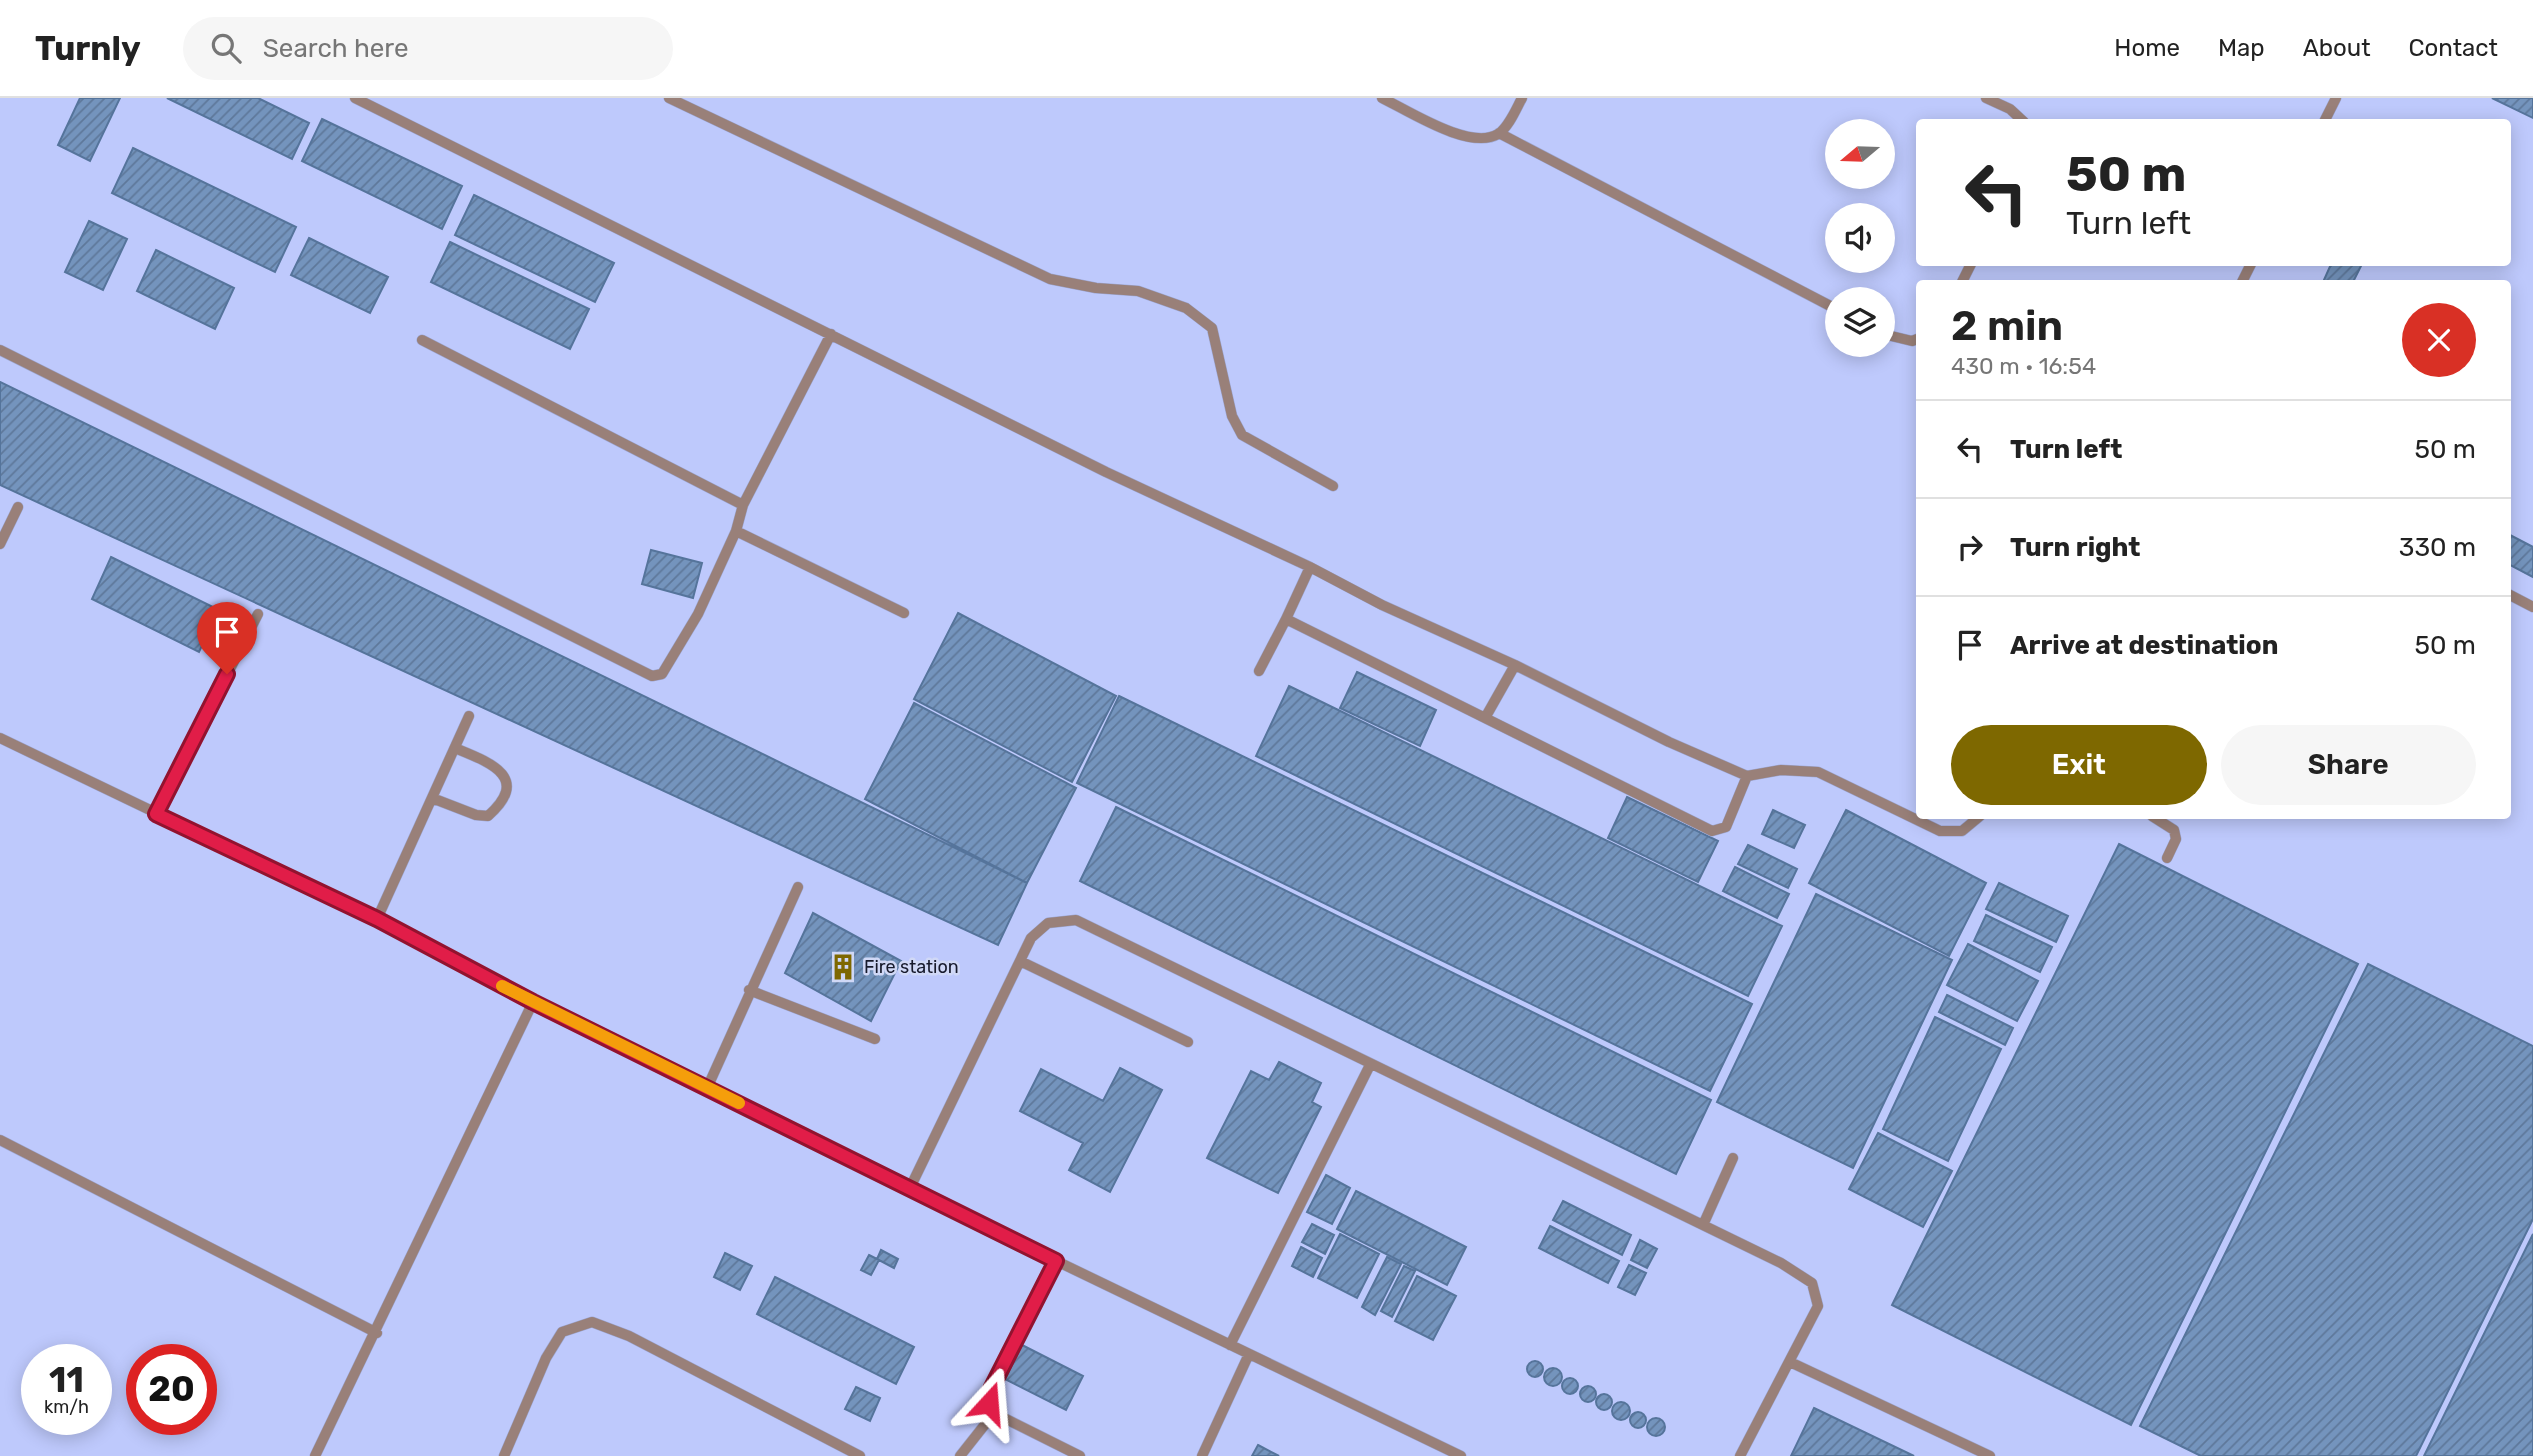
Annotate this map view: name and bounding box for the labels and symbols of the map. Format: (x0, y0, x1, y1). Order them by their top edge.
north arrow (1825, 119, 1895, 189)
pin (197, 602, 257, 674)
building icon: Fire station (828, 952, 858, 982)
place label: Fire station (864, 956, 959, 978)
speed limit sign: 20 (126, 1344, 217, 1435)
position arrow (952, 1366, 1026, 1440)

